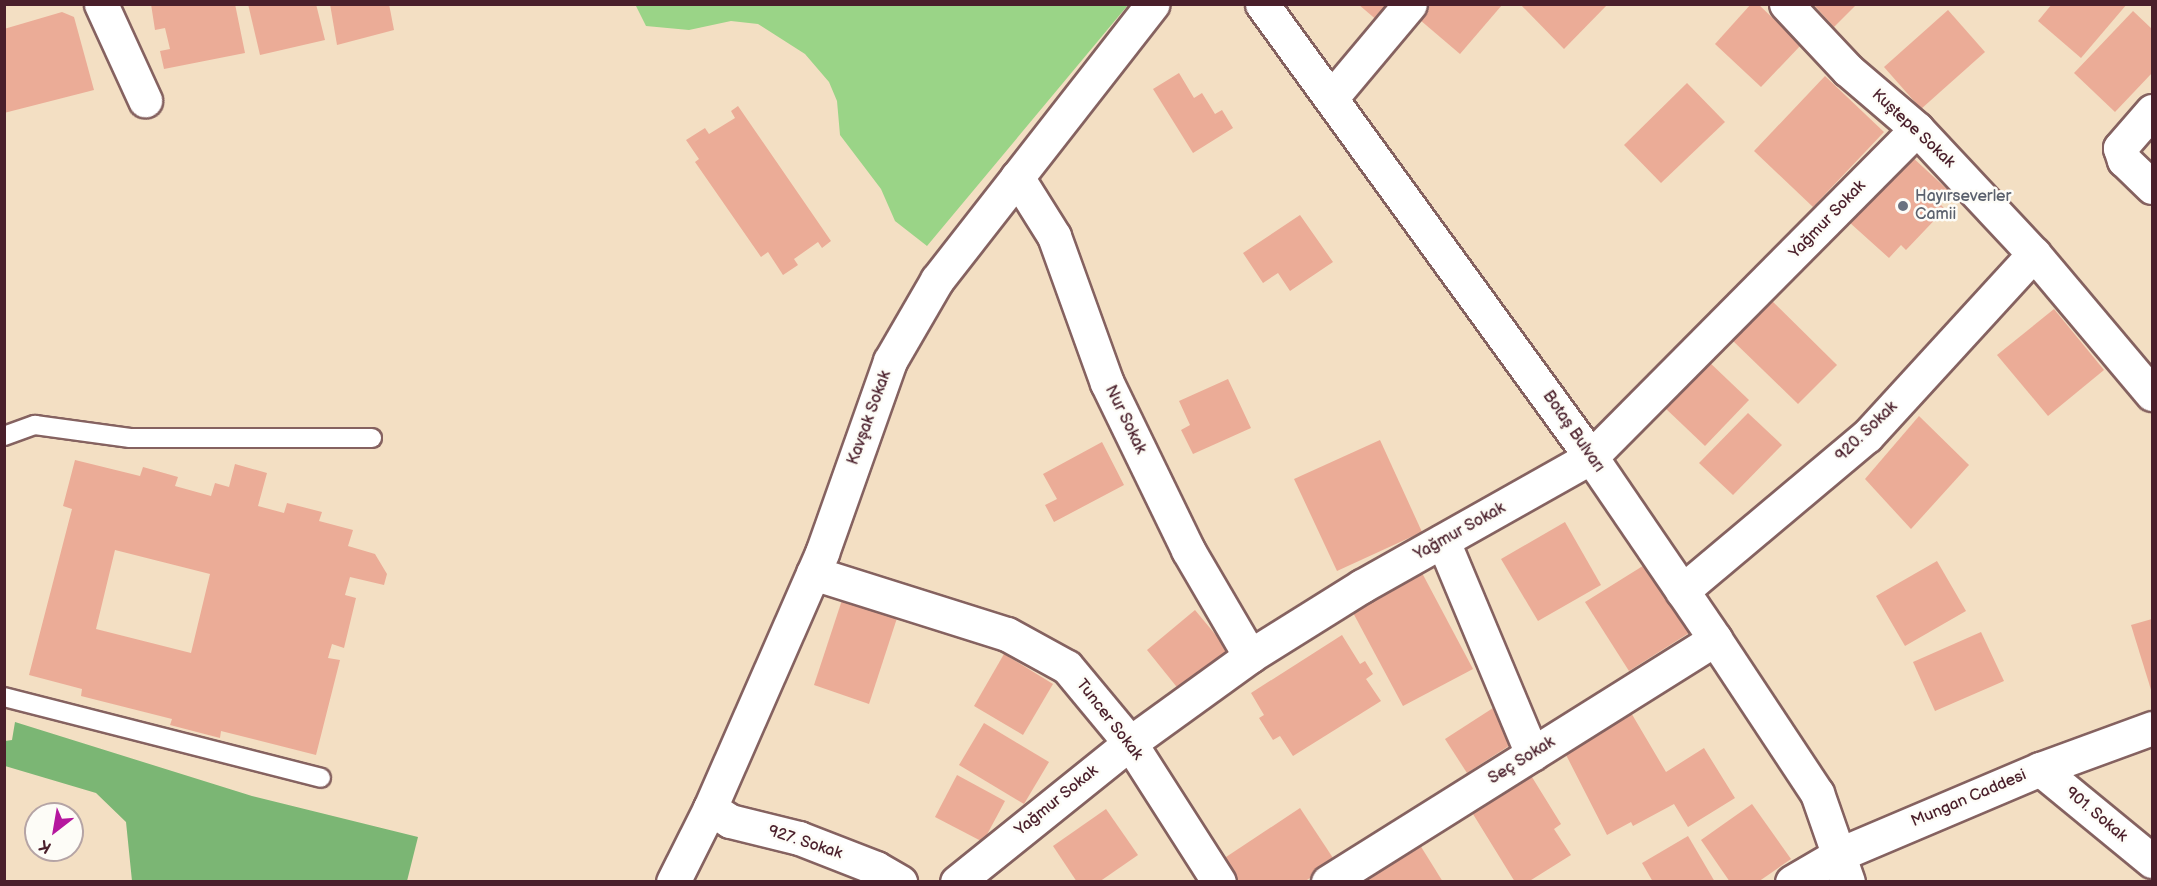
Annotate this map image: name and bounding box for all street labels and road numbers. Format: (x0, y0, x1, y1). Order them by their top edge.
street label: Kuştepe Sokak (1867, 85, 1959, 173)
street label: Yağmur Sokak (1786, 177, 1870, 263)
street label: Kavşak Sokak (844, 368, 896, 468)
street label: Nur Sokak (1100, 382, 1150, 458)
street label: Botaş Bulvarı (1538, 388, 1608, 476)
street label: 920. Sokak (1832, 398, 1902, 466)
street label: Yağmur Sokak (1411, 499, 1509, 565)
street label: Tuncer Sokak (1071, 676, 1147, 764)
street label: Seç Sokak (1485, 733, 1559, 789)
street label: Yağmur Sokak (1011, 762, 1103, 840)
street label: Mungan Caddesi (1908, 766, 2030, 832)
street label: 901. Sokak (2061, 783, 2131, 847)
street label: 927. Sokak (765, 822, 845, 864)

